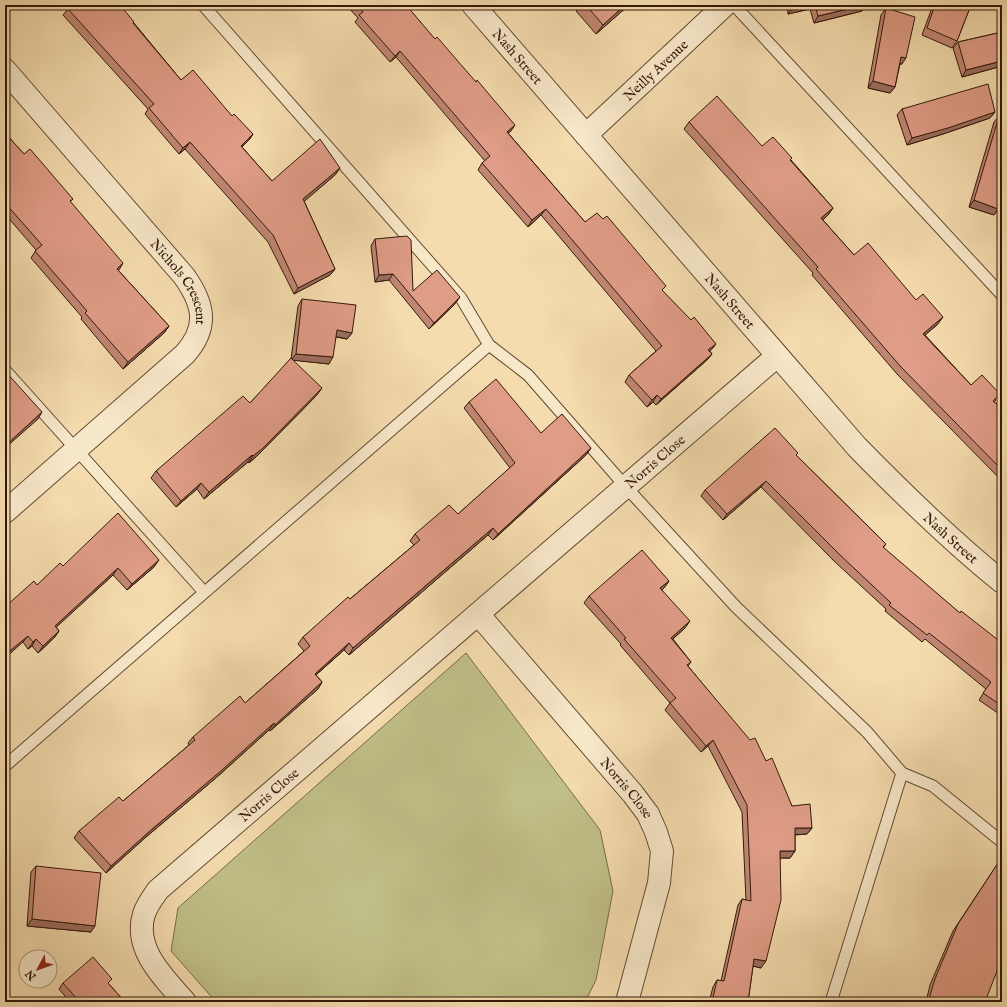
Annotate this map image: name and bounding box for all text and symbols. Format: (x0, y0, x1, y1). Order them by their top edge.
street label: Nash Street (488, 25, 546, 89)
street label: Neilly Avenue (620, 36, 693, 105)
street label: Nichols Crescent (146, 235, 209, 326)
street label: Nash Street (700, 270, 759, 333)
street label: Norris Close (622, 431, 690, 493)
street label: Nash Street (919, 509, 981, 568)
street label: Norris Close (596, 754, 657, 822)
street label: Norris Close (235, 764, 304, 826)
north arrow (18, 949, 58, 989)
text: N (22, 966, 40, 984)

